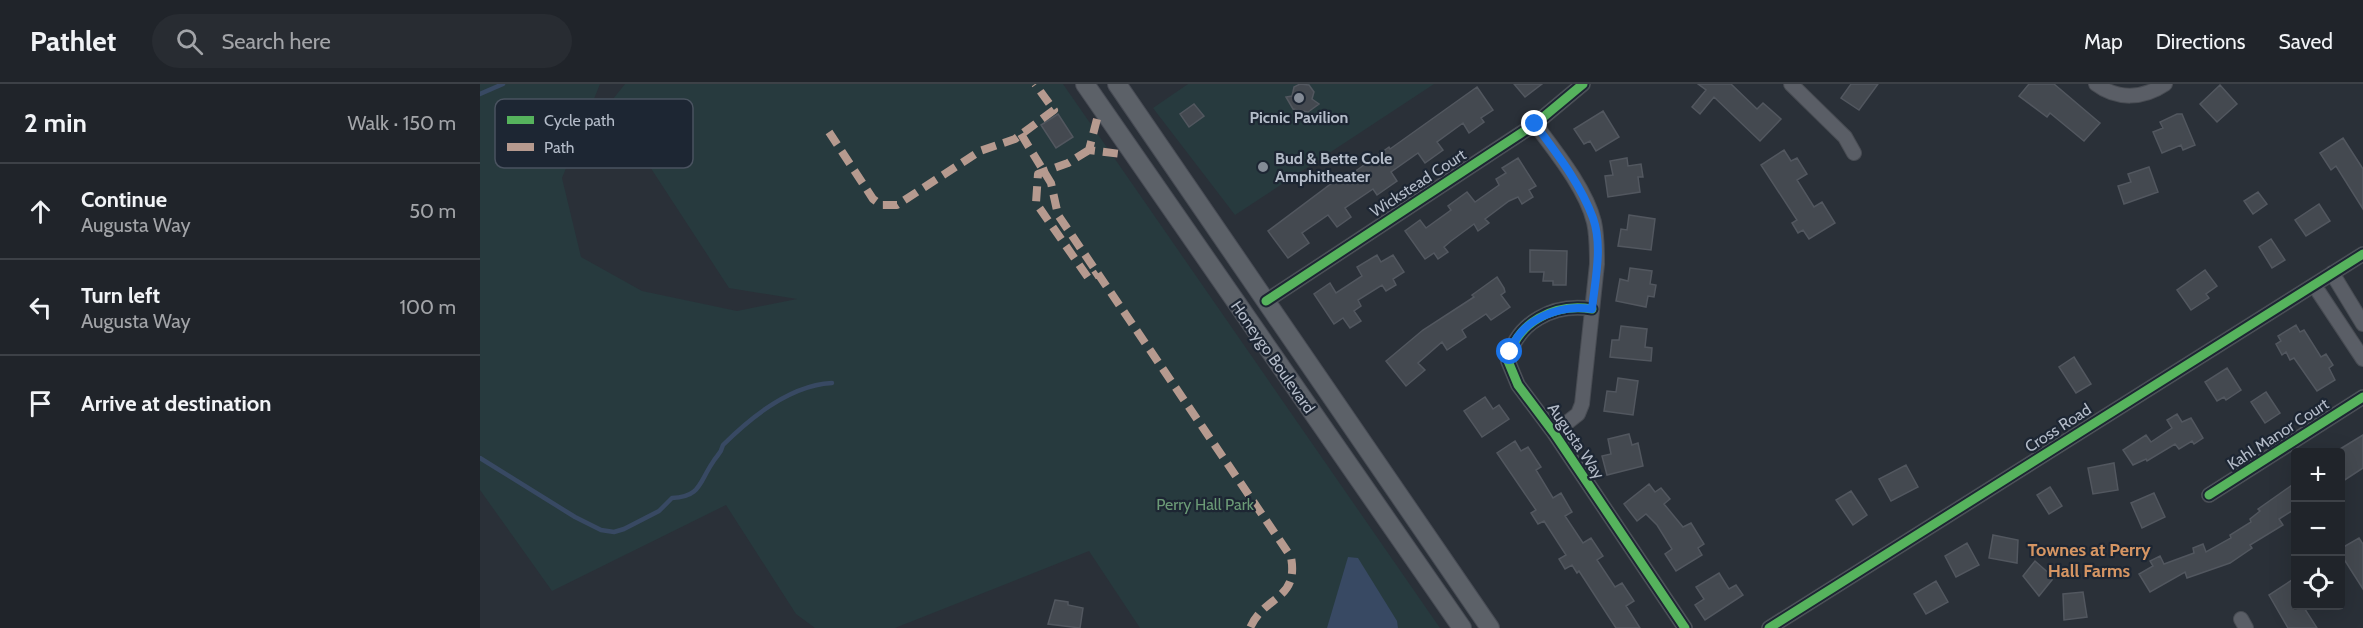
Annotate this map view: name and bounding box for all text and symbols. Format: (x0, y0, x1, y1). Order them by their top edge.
search box (152, 14, 572, 68)
text: Pathlet (30, 24, 116, 58)
icon: search (173, 25, 206, 58)
text: Search here (221, 28, 331, 55)
text: Map (2084, 29, 2123, 54)
text: Directions (2156, 29, 2245, 54)
text: Saved (2278, 29, 2333, 54)
marker: Picnic Pavilion (1292, 91, 1306, 105)
legend (495, 99, 693, 168)
text: 2 min (24, 107, 87, 139)
place label: Picnic Pavilion (1250, 108, 1348, 127)
route end (1521, 110, 1547, 136)
text: Walk · 150 m (348, 111, 456, 135)
text: Cycle path (544, 111, 615, 130)
text: Path (544, 138, 575, 157)
street label: Wickstead Court (1367, 145, 1470, 221)
place label: Bud & Bette Cole Amphitheater (1275, 149, 1392, 186)
marker: Bud & Bette Cole Amphitheater (1256, 160, 1270, 174)
text: Continue (81, 186, 167, 213)
icon: ahead (24, 195, 57, 228)
text: 50 m (409, 199, 456, 223)
text: Augusta Way (81, 213, 191, 237)
text: Turn left (81, 282, 160, 309)
icon: left (24, 291, 57, 324)
text: 100 m (400, 295, 456, 319)
street label: Honeygo Boulevard (1227, 297, 1319, 417)
text: Augusta Way (81, 309, 191, 333)
route start (1496, 338, 1522, 364)
icon: arrive (24, 387, 57, 420)
text: Arrive at destination (81, 390, 271, 417)
street label: Kahl Manor Court (2224, 394, 2333, 474)
street label: Augusta Way (1544, 399, 1608, 483)
street label: Cross Road (2021, 400, 2095, 456)
map controls (2291, 448, 2345, 610)
button: + (2291, 448, 2345, 502)
park label: Perry Hall Park (1156, 495, 1255, 514)
button: − (2291, 502, 2345, 556)
district label: Townes at Perry Hall Farms (2027, 539, 2151, 582)
button: locate (2291, 556, 2345, 610)

